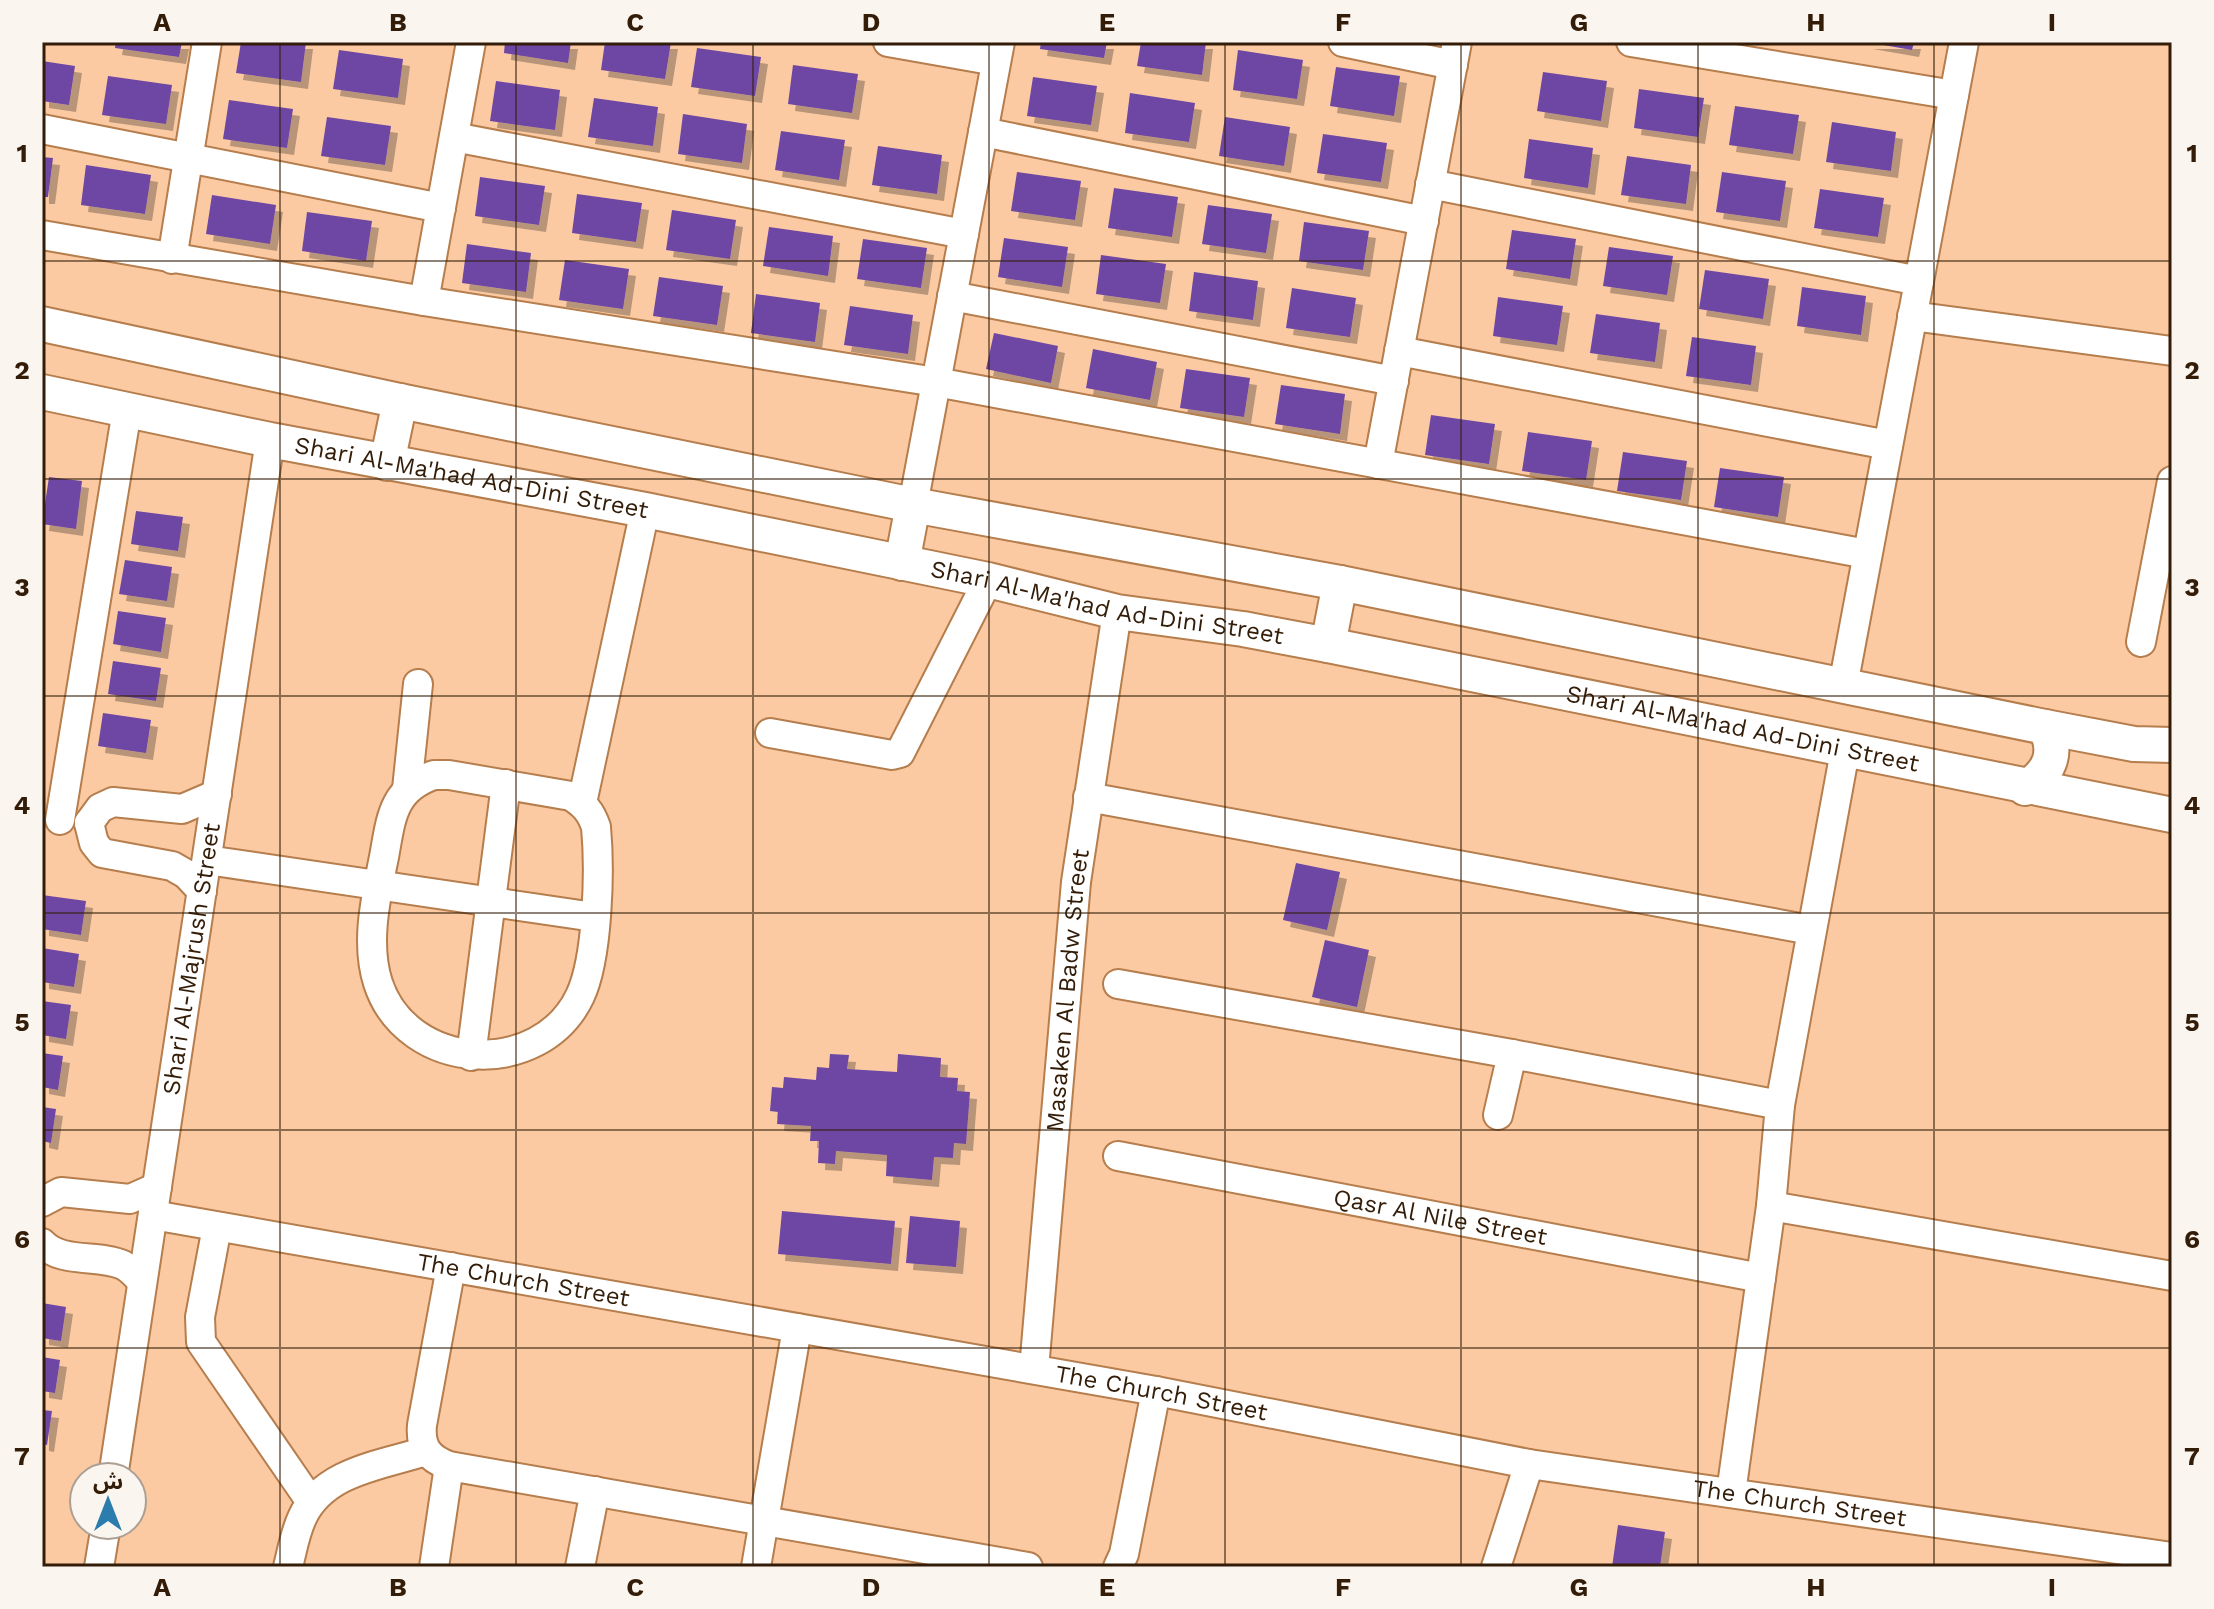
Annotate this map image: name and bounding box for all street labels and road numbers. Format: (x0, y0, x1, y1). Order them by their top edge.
street label: Shari Al-Ma'had Ad-Dini Street (292, 431, 651, 524)
street label: Shari Al-Ma'had Ad-Dini Street (928, 555, 1286, 650)
street label: Shari Al-Ma'had Ad-Dini Street (1564, 679, 1921, 778)
street label: Shari Al-Majrush Street (157, 821, 226, 1097)
street label: Masaken Al Badw Street (1040, 847, 1095, 1133)
street label: Qasr Al Nile Street (1331, 1183, 1549, 1251)
street label: The Church Street (415, 1248, 632, 1312)
street label: The Church Street (1053, 1360, 1270, 1427)
street label: The Church Street (1691, 1474, 1908, 1532)

